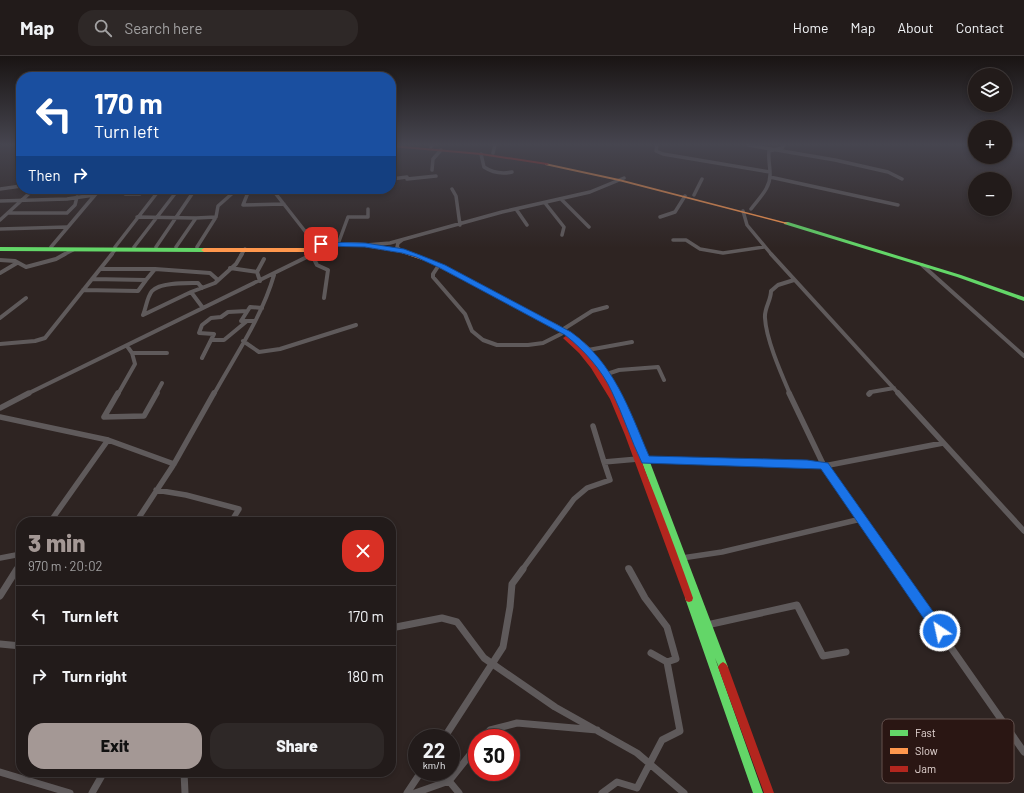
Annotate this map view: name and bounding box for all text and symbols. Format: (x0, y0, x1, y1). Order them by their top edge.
search box (78, 10, 358, 46)
text: Map (20, 16, 54, 39)
icon: search (92, 17, 114, 39)
text: Search here (124, 19, 202, 37)
text: Home (793, 19, 829, 36)
text: Map (851, 19, 875, 36)
text: About (897, 19, 934, 36)
text: Contact (956, 19, 1004, 36)
map controls (968, 68, 1012, 216)
button: layers (968, 68, 1012, 112)
text: 170 m (94, 86, 163, 120)
icon: left (28, 88, 80, 140)
text: Turn left (94, 120, 160, 142)
button: + (968, 120, 1012, 164)
icon: right (69, 164, 91, 186)
text: Then (28, 166, 61, 184)
button: − (968, 172, 1012, 216)
pin (304, 227, 338, 261)
icon: arrive (310, 233, 332, 255)
text: 3 min (28, 528, 85, 557)
button: close (342, 530, 384, 572)
text: 970 m · 20:02 (28, 558, 103, 574)
icon: left (28, 605, 50, 627)
text: Turn left (62, 607, 118, 625)
text: 170 m (348, 607, 384, 625)
position arrow (919, 610, 961, 652)
icon: right (28, 665, 50, 687)
text: Turn right (62, 667, 127, 685)
text: 180 m (347, 667, 384, 685)
legend (882, 719, 1014, 783)
button: Exit (28, 723, 202, 769)
button: Share (210, 723, 384, 769)
text: Fast (915, 726, 936, 739)
speed limit sign: 30 (468, 729, 520, 781)
text: 22 (423, 738, 445, 762)
text: Slow (915, 744, 938, 757)
text: km/h (423, 759, 445, 771)
text: Jam (915, 762, 936, 775)

